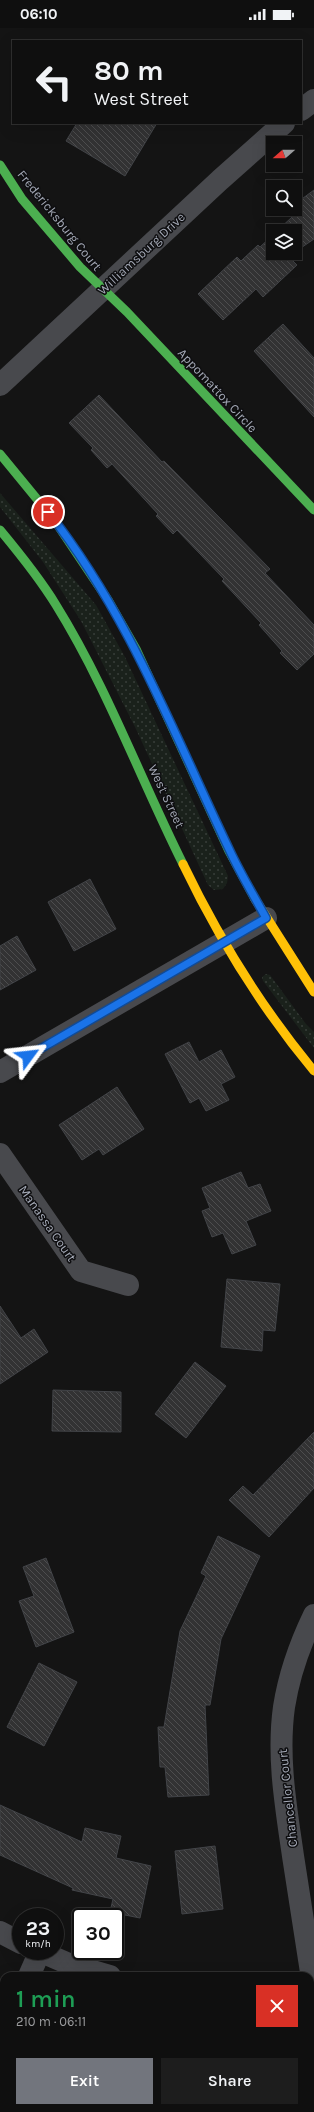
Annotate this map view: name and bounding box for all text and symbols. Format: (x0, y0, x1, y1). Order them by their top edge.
text: 06:10 (20, 5, 57, 23)
text: 80 m (94, 54, 163, 87)
icon: left (28, 56, 80, 108)
text: West Street (94, 88, 189, 110)
north arrow (266, 136, 302, 172)
map controls (266, 136, 302, 260)
street label: Fredericksburg Court (14, 167, 105, 274)
button: search (266, 180, 302, 216)
street label: Williamsburg Drive (95, 209, 188, 298)
button: layers (266, 224, 302, 260)
street label: Appomattox Circle (175, 345, 261, 436)
pin (31, 495, 65, 529)
icon: arrive (37, 501, 59, 523)
street label: West Street (145, 762, 188, 830)
position arrow (7, 1035, 49, 1077)
street label: Manassa Court (16, 1182, 79, 1264)
street label: Chancellor Court (275, 1748, 300, 1848)
speed limit sign: 30 (72, 1908, 124, 1960)
text: 23 (26, 1917, 50, 1940)
text: km/h (25, 1938, 51, 1950)
text: 1 min (16, 1985, 76, 2013)
button: close (256, 1985, 298, 2027)
text: 210 m · 06:11 (16, 2014, 86, 2029)
button: Exit (16, 2058, 153, 2104)
button: Share (161, 2058, 298, 2104)

